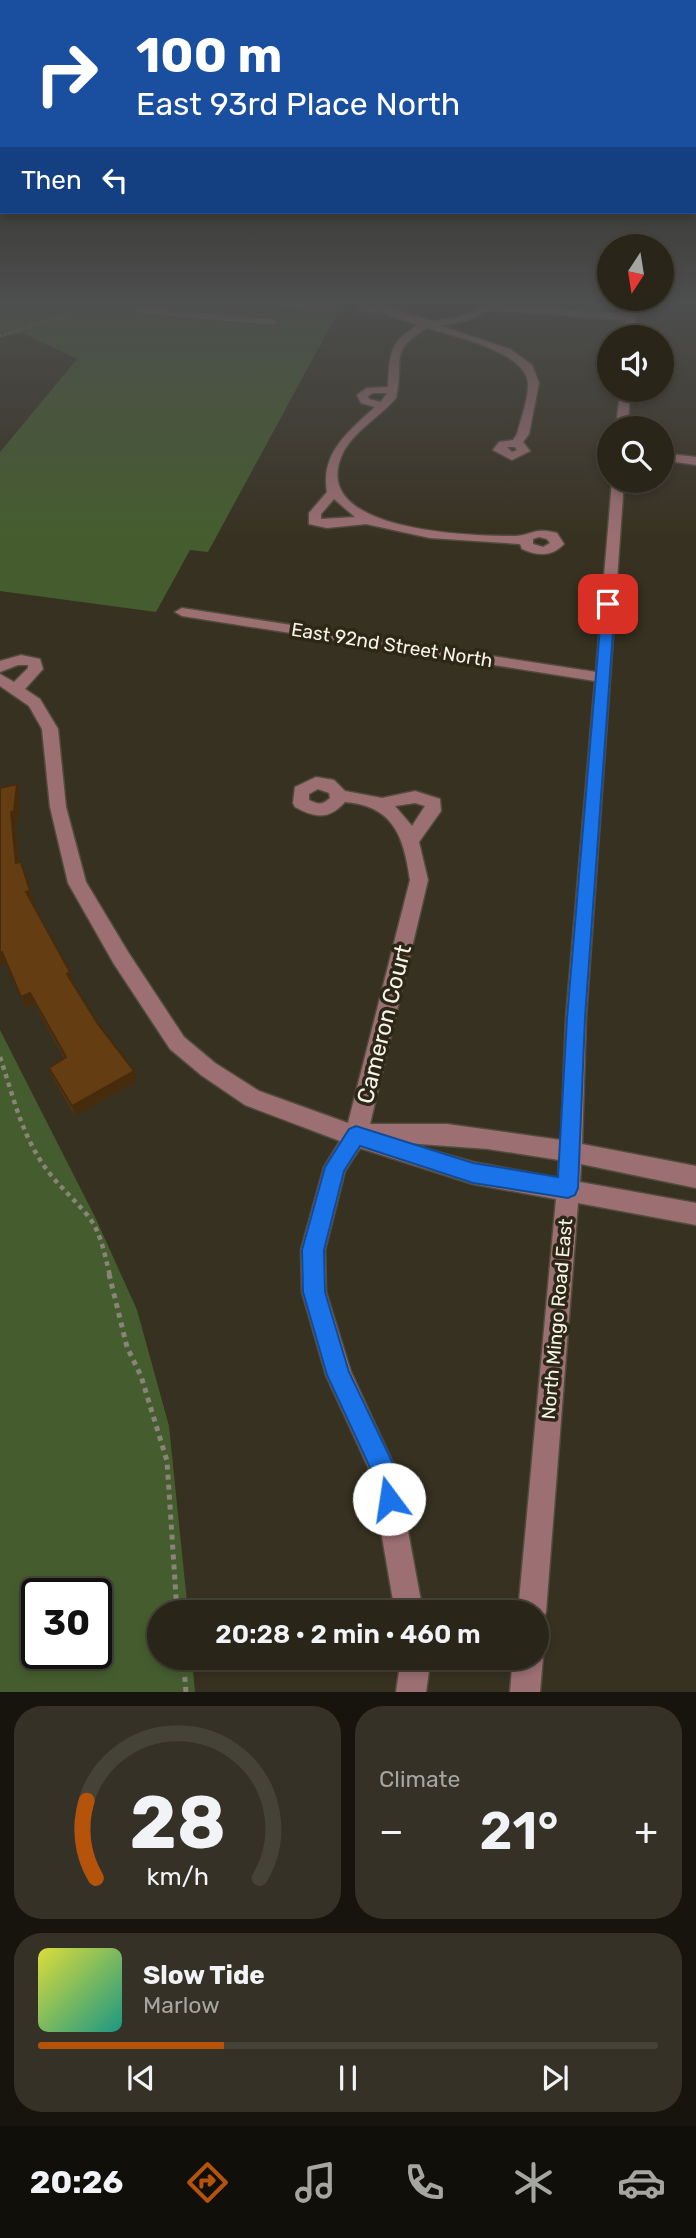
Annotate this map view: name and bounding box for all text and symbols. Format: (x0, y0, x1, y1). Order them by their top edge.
text: 100 m (136, 26, 282, 84)
icon: right (21, 28, 112, 119)
text: East 93rd Place North (136, 85, 460, 123)
icon: left (96, 161, 134, 199)
text: Then (21, 165, 82, 196)
north arrow (597, 234, 674, 312)
map controls (597, 234, 674, 493)
button: sound (597, 325, 674, 402)
button: search (597, 416, 674, 493)
pin (578, 574, 638, 634)
icon: arrive (589, 585, 627, 623)
street label: East 92nd Street North (290, 618, 494, 672)
street label: Cameron Court (351, 942, 417, 1106)
street label: North Mingo Road East (537, 1217, 577, 1421)
position arrow (352, 1462, 426, 1536)
speed limit sign: 30 (21, 1578, 112, 1669)
text: 20:28 · 2 min · 460 m (215, 1619, 481, 1650)
text: Climate (379, 1765, 460, 1793)
text: 28 (129, 1781, 226, 1867)
text: 21° (480, 1800, 558, 1862)
text: − (379, 1808, 404, 1854)
text: + (634, 1808, 658, 1854)
text: km/h (146, 1862, 209, 1891)
text: Slow Tide (143, 1960, 265, 1991)
text: Marlow (143, 1991, 220, 2019)
icon: previous (122, 2059, 160, 2097)
icon: pause (329, 2059, 367, 2097)
icon: next (536, 2059, 574, 2097)
icon: directions (183, 2158, 232, 2207)
icon: music (291, 2158, 340, 2207)
icon: phone (400, 2158, 449, 2207)
icon: climate (509, 2158, 558, 2207)
icon: car (617, 2158, 666, 2207)
text: 20:26 (30, 2163, 123, 2201)

